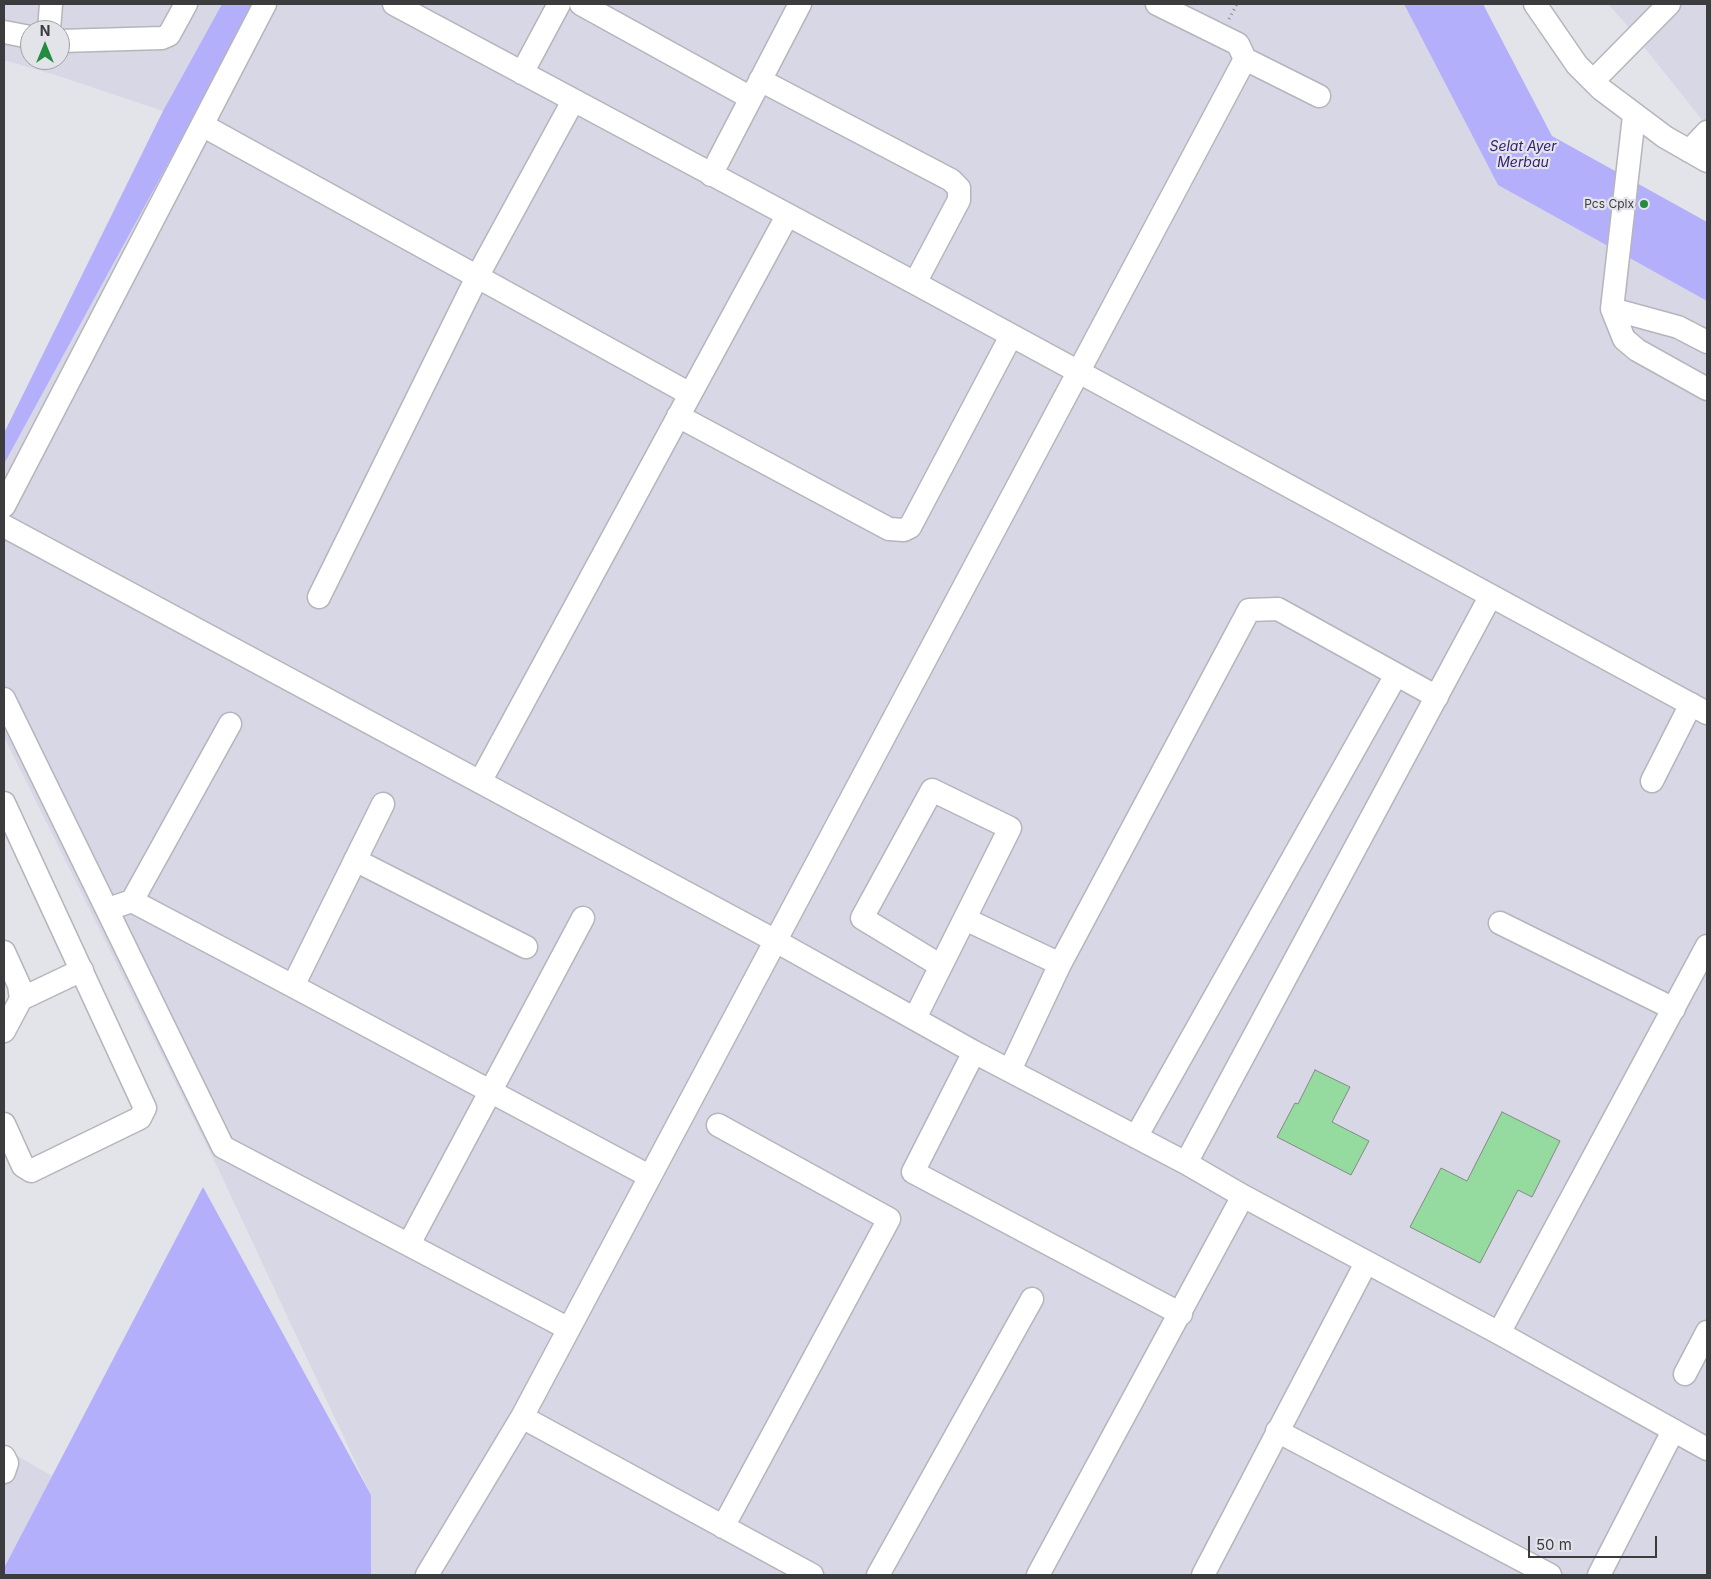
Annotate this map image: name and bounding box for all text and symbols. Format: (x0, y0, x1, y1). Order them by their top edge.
north arrow (20, 20, 70, 70)
text: N (40, 22, 50, 39)
water label: Selat Ayer Merbau (1489, 139, 1557, 172)
place label: Pcs Cplx (1584, 197, 1634, 211)
marker: Pcs Cplx (1638, 198, 1650, 210)
scale bar (1531, 1526, 1660, 1558)
text: 50 m (1536, 1535, 1572, 1554)

